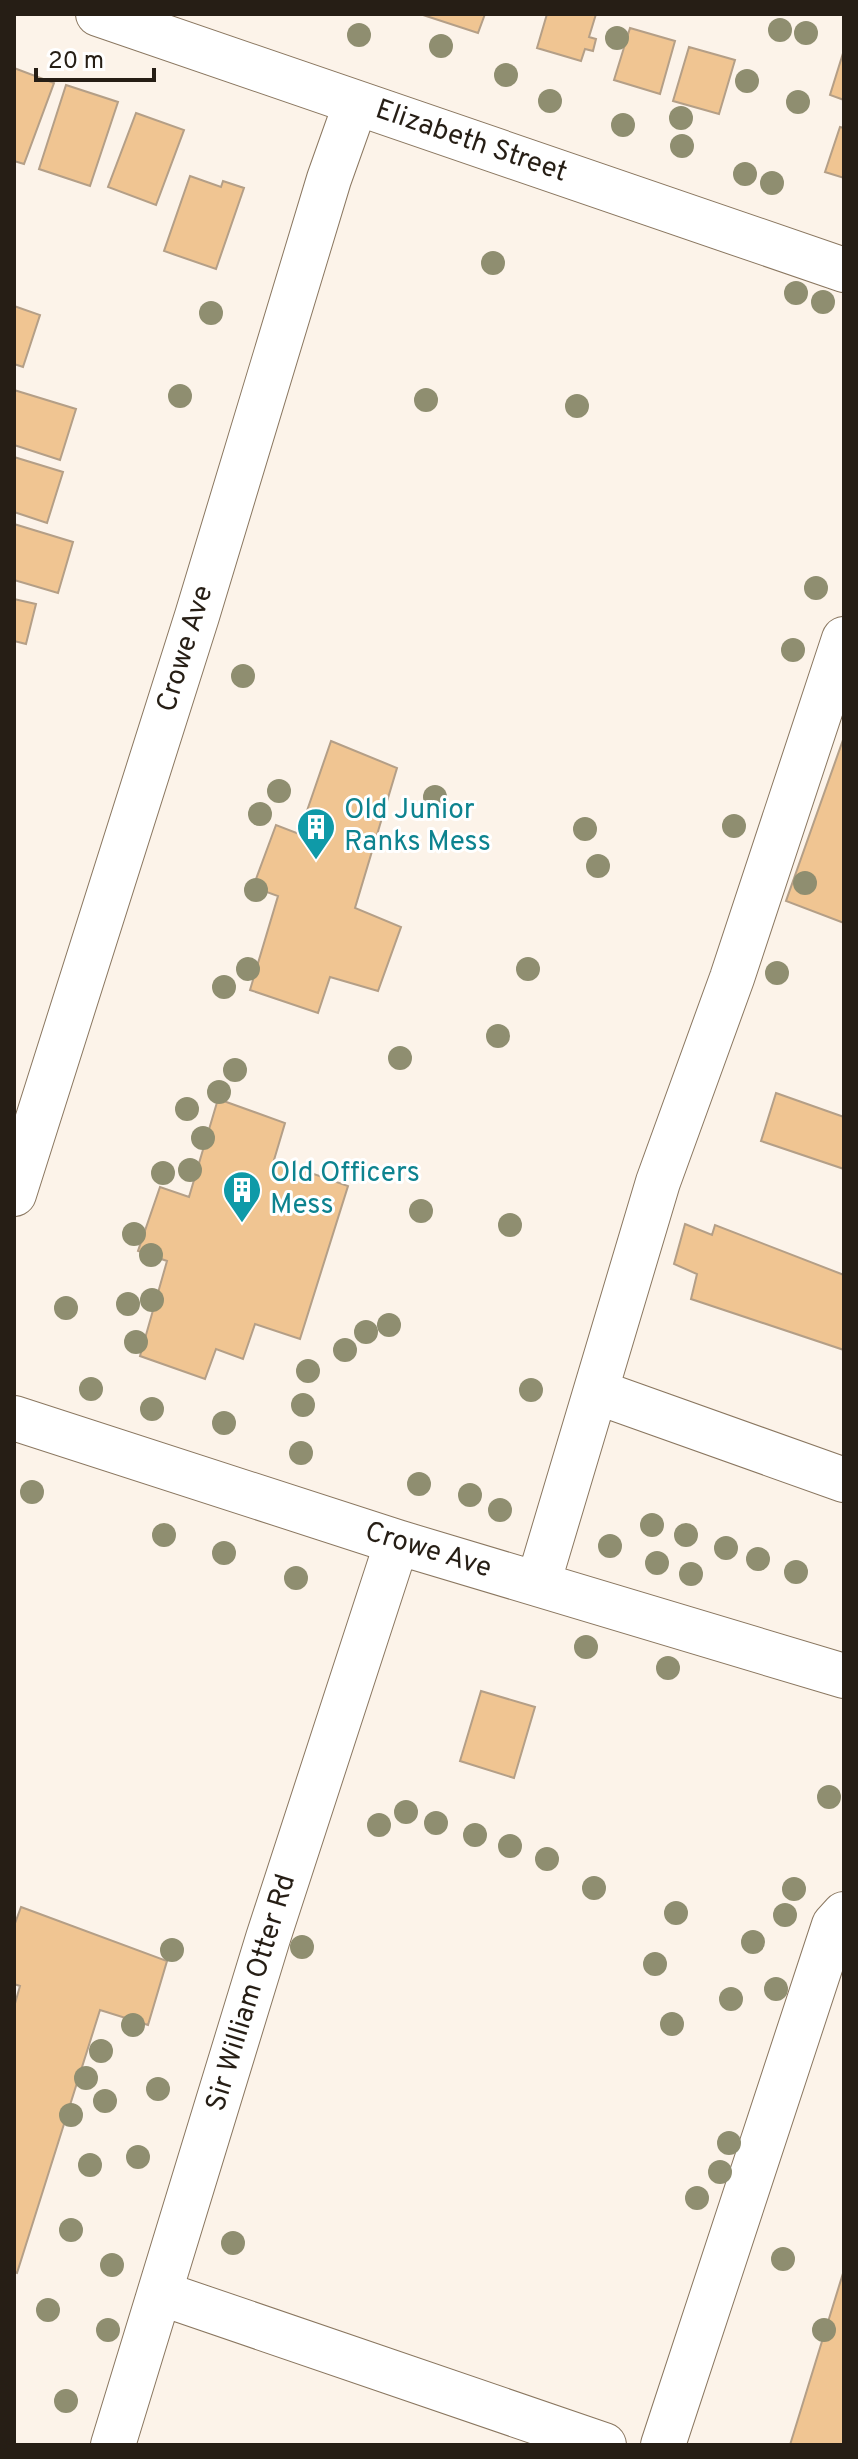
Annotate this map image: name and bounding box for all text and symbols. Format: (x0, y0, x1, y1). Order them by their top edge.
scale bar (36, 32, 154, 82)
text: 20 m (48, 47, 104, 77)
street label: Elizabeth Street (370, 92, 572, 192)
street label: Crowe Ave (150, 581, 222, 717)
place label: Old Junior Ranks Mess (344, 793, 491, 861)
building icon: Old Junior Ranks Mess (295, 806, 337, 861)
place label: Old Officers Mess (270, 1156, 420, 1224)
building icon: Old Officers Mess (221, 1169, 263, 1224)
street label: Crowe Ave (360, 1515, 496, 1587)
street label: Sir William Otter Rd (199, 1870, 305, 2116)

